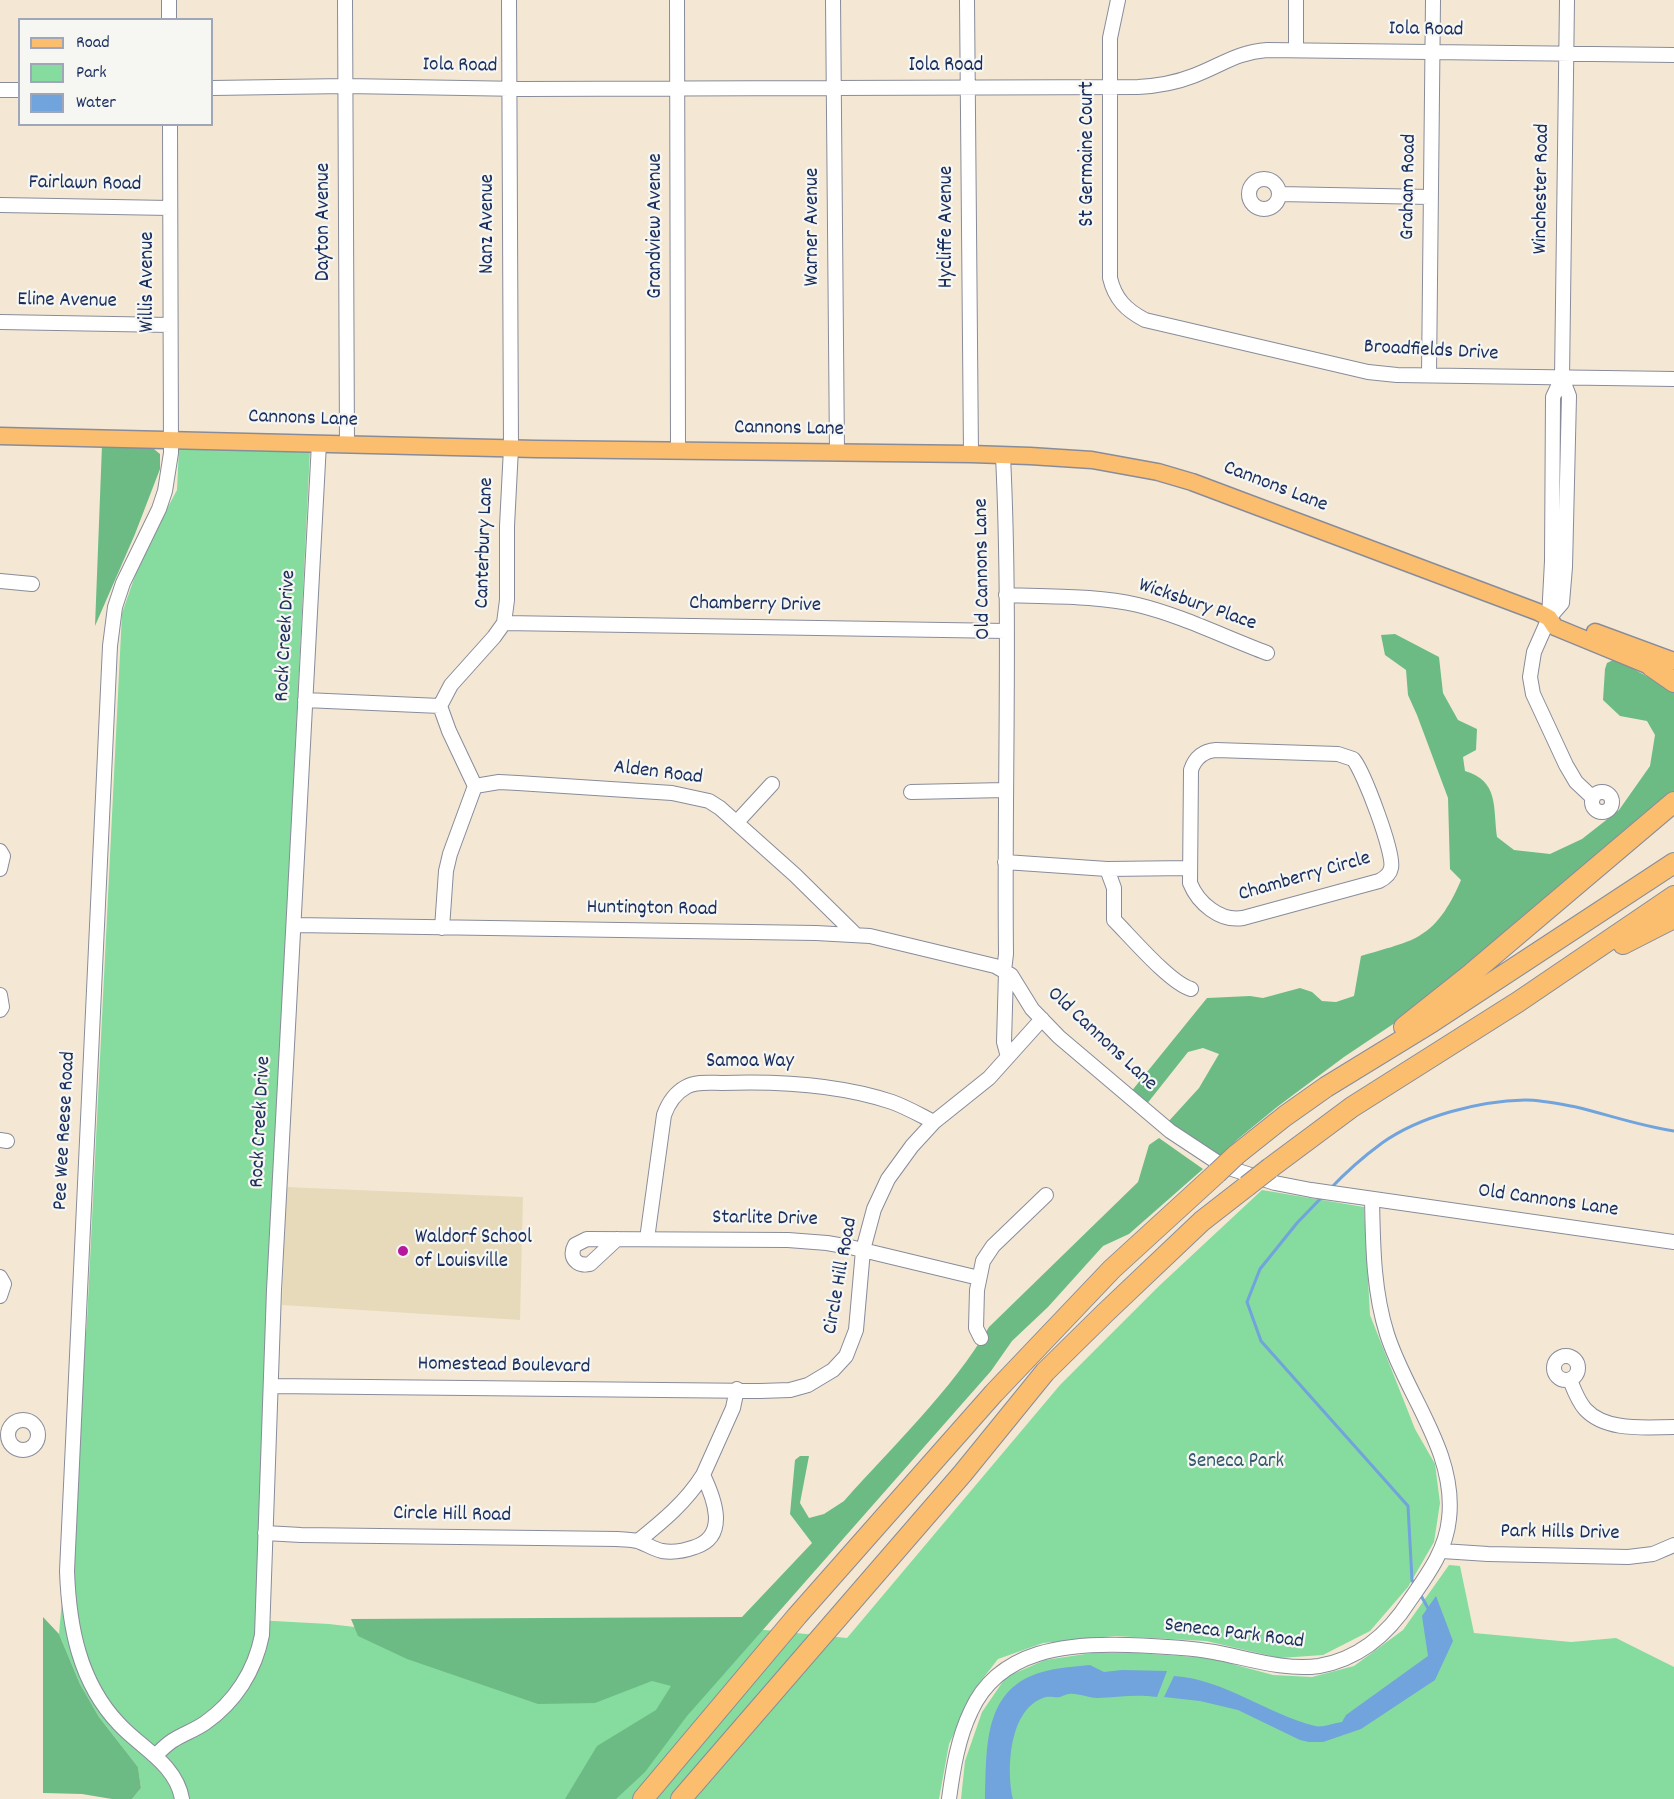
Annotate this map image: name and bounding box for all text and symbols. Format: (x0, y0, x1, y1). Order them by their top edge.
legend (18, 18, 213, 126)
street label: Iola Road (1388, 18, 1464, 44)
text: Road (76, 31, 110, 56)
street label: Iola Road (422, 54, 498, 80)
street label: Iola Road (909, 54, 983, 80)
text: Park (76, 61, 107, 86)
street label: St Germaine Court (1076, 81, 1102, 227)
text: Water (76, 91, 116, 116)
street label: Winchester Road (1529, 123, 1557, 255)
street label: Graham Road (1396, 134, 1424, 240)
street label: Grandview Avenue (644, 153, 670, 299)
street label: Dayton Avenue (312, 163, 338, 281)
street label: Hycliffe Avenue (935, 166, 961, 288)
street label: Warner Avenue (801, 168, 827, 286)
street label: Fairlawn Road (28, 171, 142, 199)
street label: Nanz Avenue (476, 174, 502, 274)
street label: Willis Avenue (136, 232, 162, 332)
street label: Eline Avenue (17, 289, 117, 315)
street label: Broadfields Drive (1363, 336, 1499, 368)
street label: Cannons Lane (248, 405, 358, 435)
street label: Cannons Lane (734, 416, 844, 444)
street label: Cannons Lane (1219, 457, 1331, 519)
street label: Canterbury Lane (471, 477, 501, 609)
street label: Old Cannons Lane (970, 498, 998, 640)
street label: Rock Creek Drive (271, 569, 303, 703)
street label: Wicksbury Place (1135, 574, 1259, 638)
street label: Chamberry Drive (689, 592, 821, 620)
street label: Alden Road (612, 756, 704, 792)
street label: Chamberry Circle (1236, 847, 1374, 909)
street label: Huntington Road (586, 896, 718, 924)
street label: Old Cannons Lane (1041, 983, 1161, 1097)
street label: Samoa Way (706, 1050, 794, 1076)
street label: Pee Wee Reese Road (49, 1051, 83, 1211)
street label: Rock Creek Drive (246, 1055, 278, 1189)
street label: Old Cannons Lane (1476, 1180, 1620, 1224)
street label: Starlite Drive (712, 1206, 818, 1234)
street label: Circle Hill Road (819, 1216, 865, 1336)
place label: Waldorf School of Louisville (415, 1226, 532, 1276)
marker: Waldorf School of Louisville (396, 1244, 410, 1258)
street label: Homestead Boulevard (417, 1353, 591, 1381)
park label: Seneca Park (1188, 1450, 1284, 1476)
street label: Circle Hill Road (393, 1502, 511, 1530)
street label: Park Hills Drive (1500, 1520, 1620, 1548)
street label: Seneca Park Road (1163, 1614, 1305, 1656)

